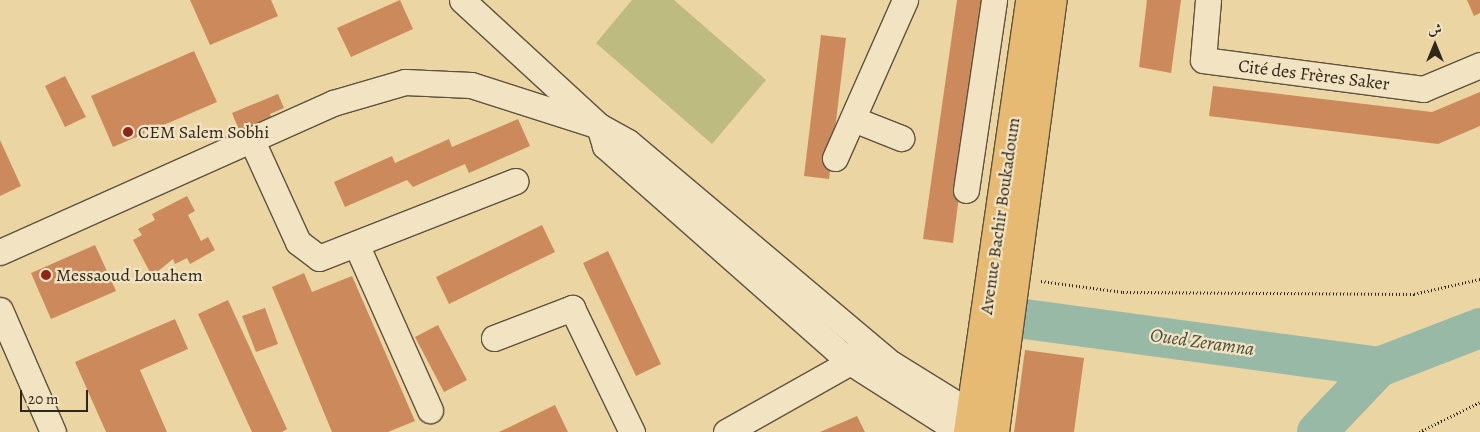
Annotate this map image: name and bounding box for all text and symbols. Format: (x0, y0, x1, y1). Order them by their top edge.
north arrow (1410, 20, 1460, 70)
text: ش (1428, 20, 1442, 39)
street label: Cité des Frères Saker (1237, 55, 1391, 95)
street label: Avenue Bachir Boukadoum (975, 116, 1025, 316)
place label: CEM Salem Sobhi (138, 121, 269, 143)
marker: CEM Salem Sobhi (122, 126, 134, 138)
place label: Messaoud Louahem (56, 264, 203, 286)
marker: Messaoud Louahem (40, 269, 52, 281)
water label: Oued Zeramna (1149, 324, 1255, 362)
scale bar (22, 380, 90, 412)
text: 20 m (28, 389, 59, 409)

